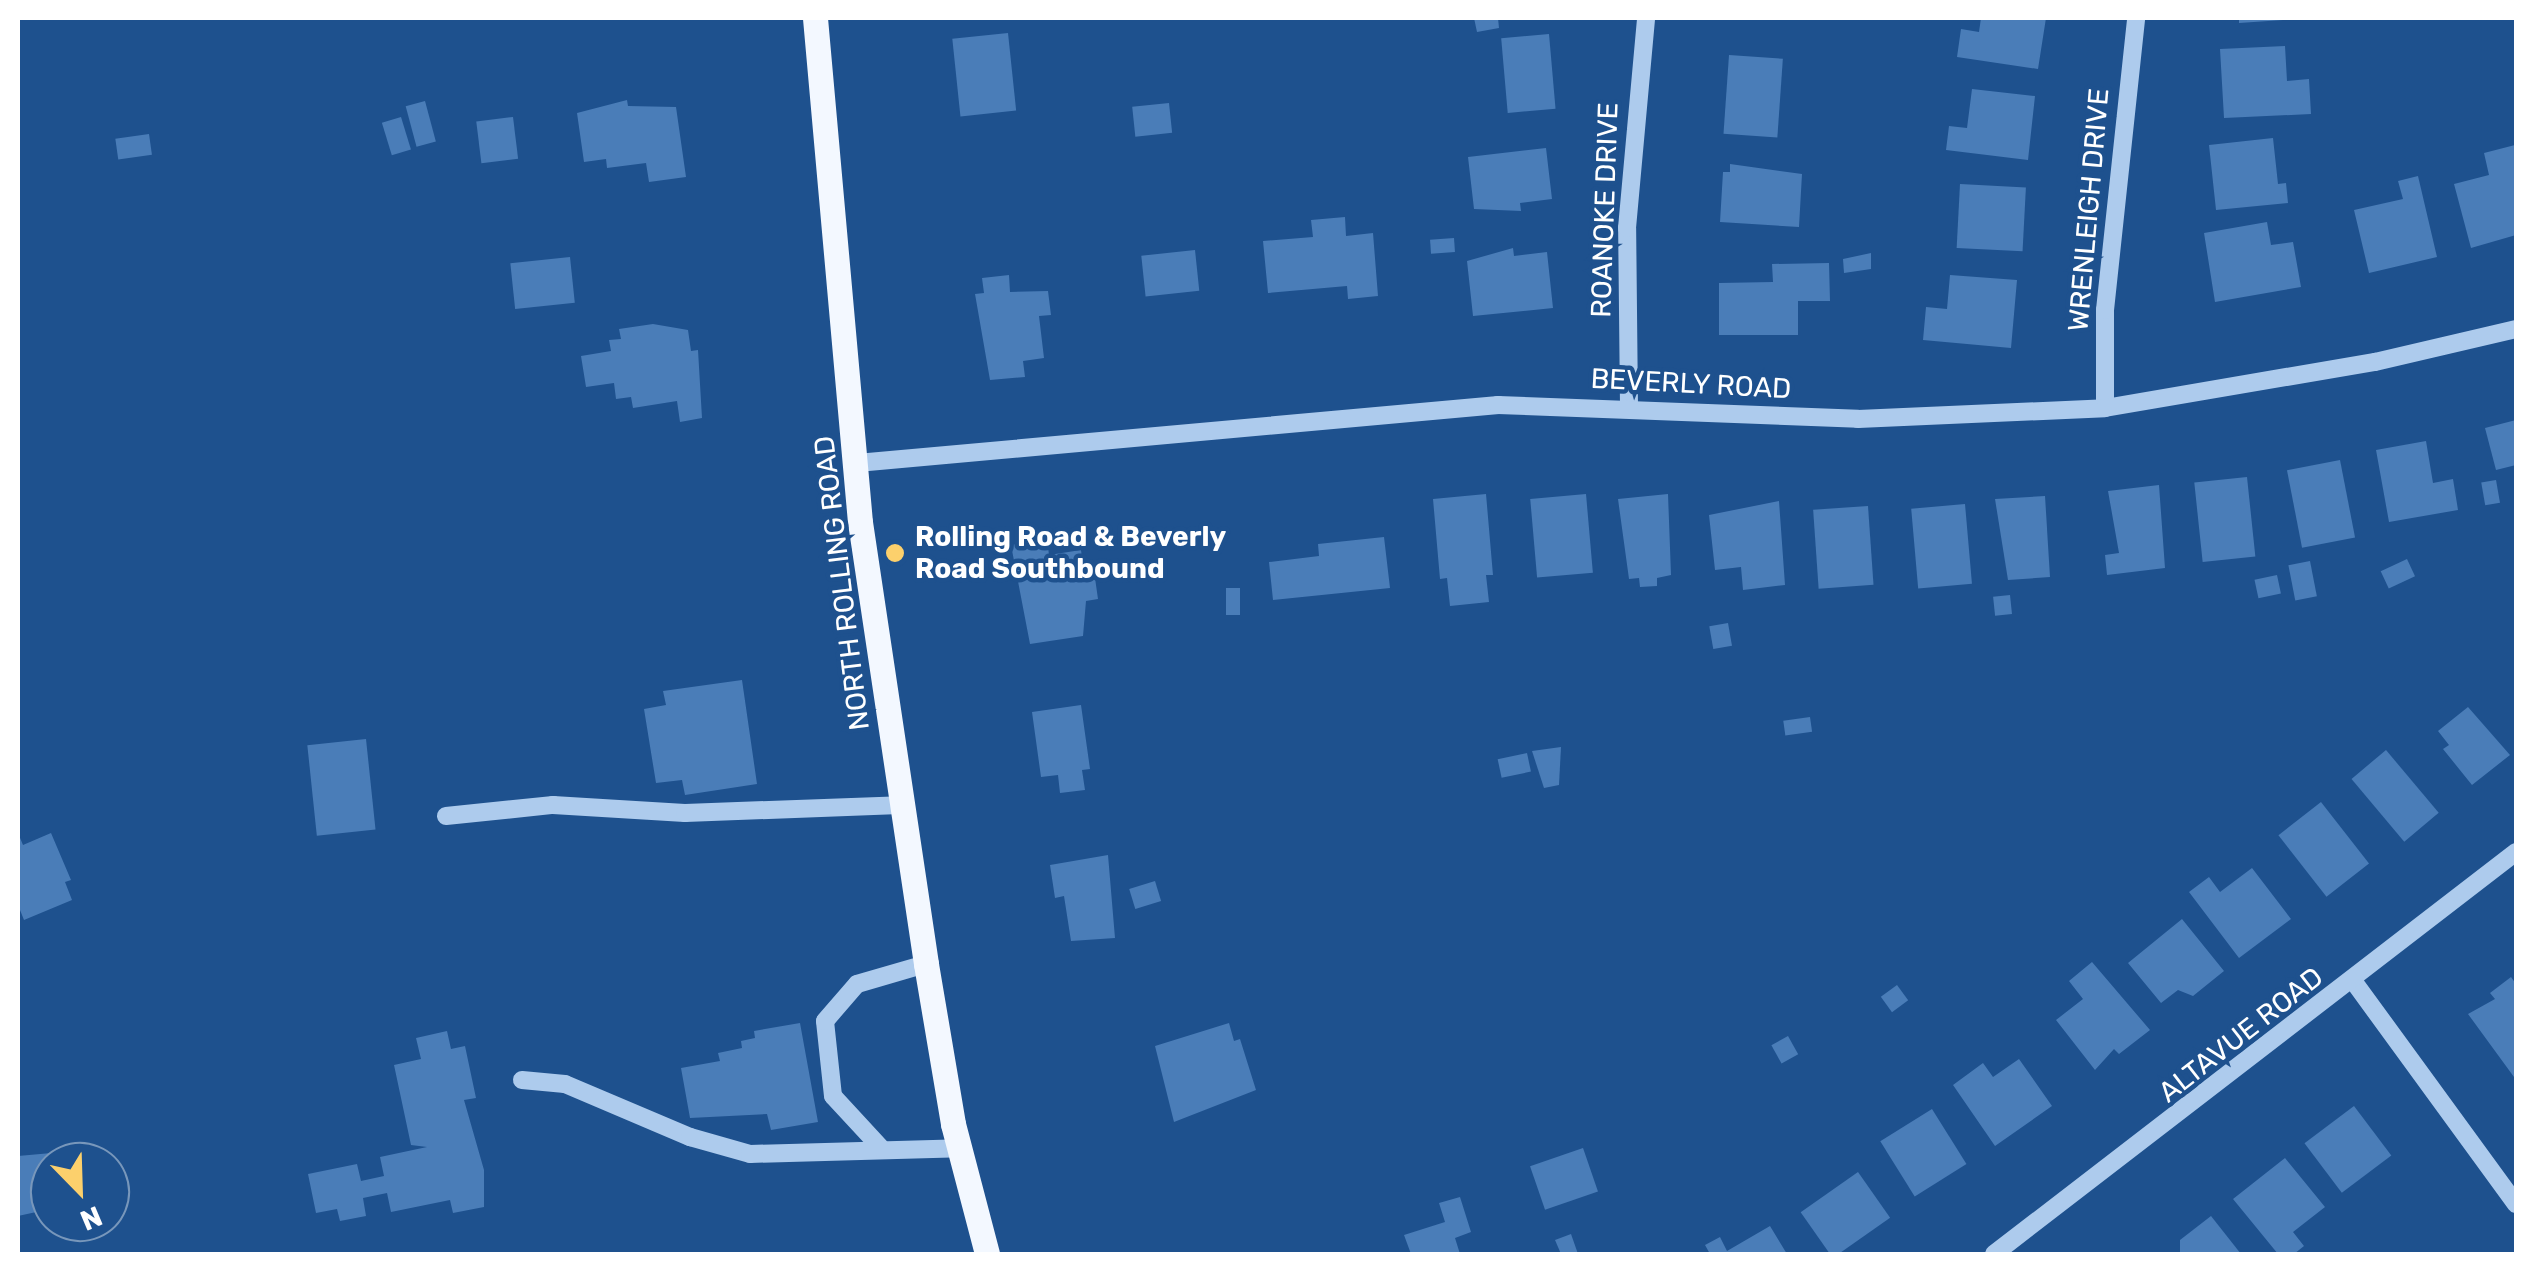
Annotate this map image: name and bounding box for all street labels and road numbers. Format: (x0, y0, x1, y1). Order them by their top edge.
street label: WRENLEIGH DRIVE (2062, 87, 2116, 333)
street label: ROANOKE DRIVE (1584, 102, 1626, 318)
street label: BEVERLY ROAD (1589, 362, 1793, 406)
street label: NORTH ROLLING ROAD (807, 434, 877, 732)
street label: ALTAVUE ROAD (2152, 960, 2330, 1110)

